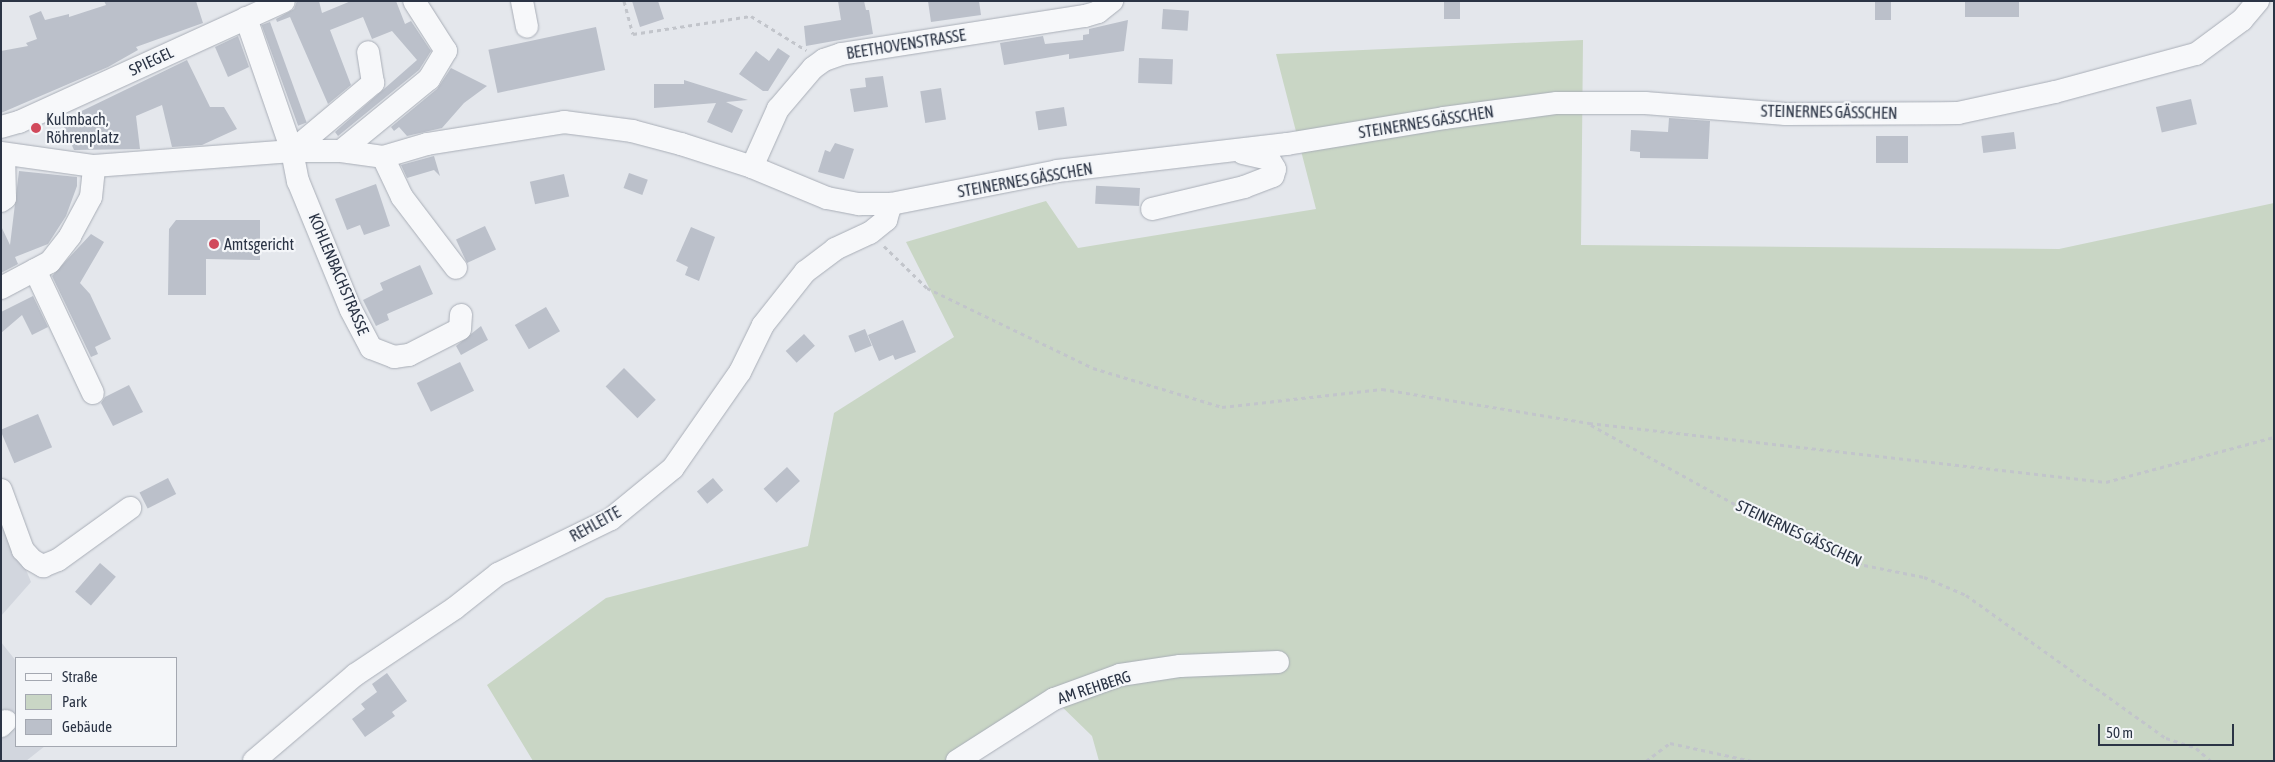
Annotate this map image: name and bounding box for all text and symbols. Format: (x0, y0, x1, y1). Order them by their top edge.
street label: BEETHOVENSTRASSE (845, 25, 967, 63)
street label: SPIEGEL (126, 42, 176, 80)
street label: STEINERNES GÄSSCHEN (1761, 101, 1897, 123)
street label: STEINERNES GÄSSCHEN (1357, 102, 1495, 142)
place label: Kulmbach, Röhrenplatz (46, 109, 119, 147)
marker: Kulmbach, Röhrenplatz (30, 122, 42, 134)
street label: STEINERNES GÄSSCHEN (956, 159, 1094, 201)
street label: KOHLENBACHSTRASSE (305, 210, 373, 338)
place label: Amtsgericht (224, 234, 294, 254)
marker: Amtsgericht (208, 238, 220, 250)
street label: STEINERNES GÄSSCHEN (1733, 495, 1865, 571)
street label: REHLEITE (566, 502, 624, 546)
legend (15, 657, 178, 747)
street label: AM REHBERG (1055, 666, 1133, 708)
text: Straße (62, 668, 98, 685)
text: Park (62, 693, 87, 710)
scale bar (2100, 714, 2236, 746)
text: Gebäude (62, 718, 112, 735)
text: 50 m (2106, 724, 2133, 741)

